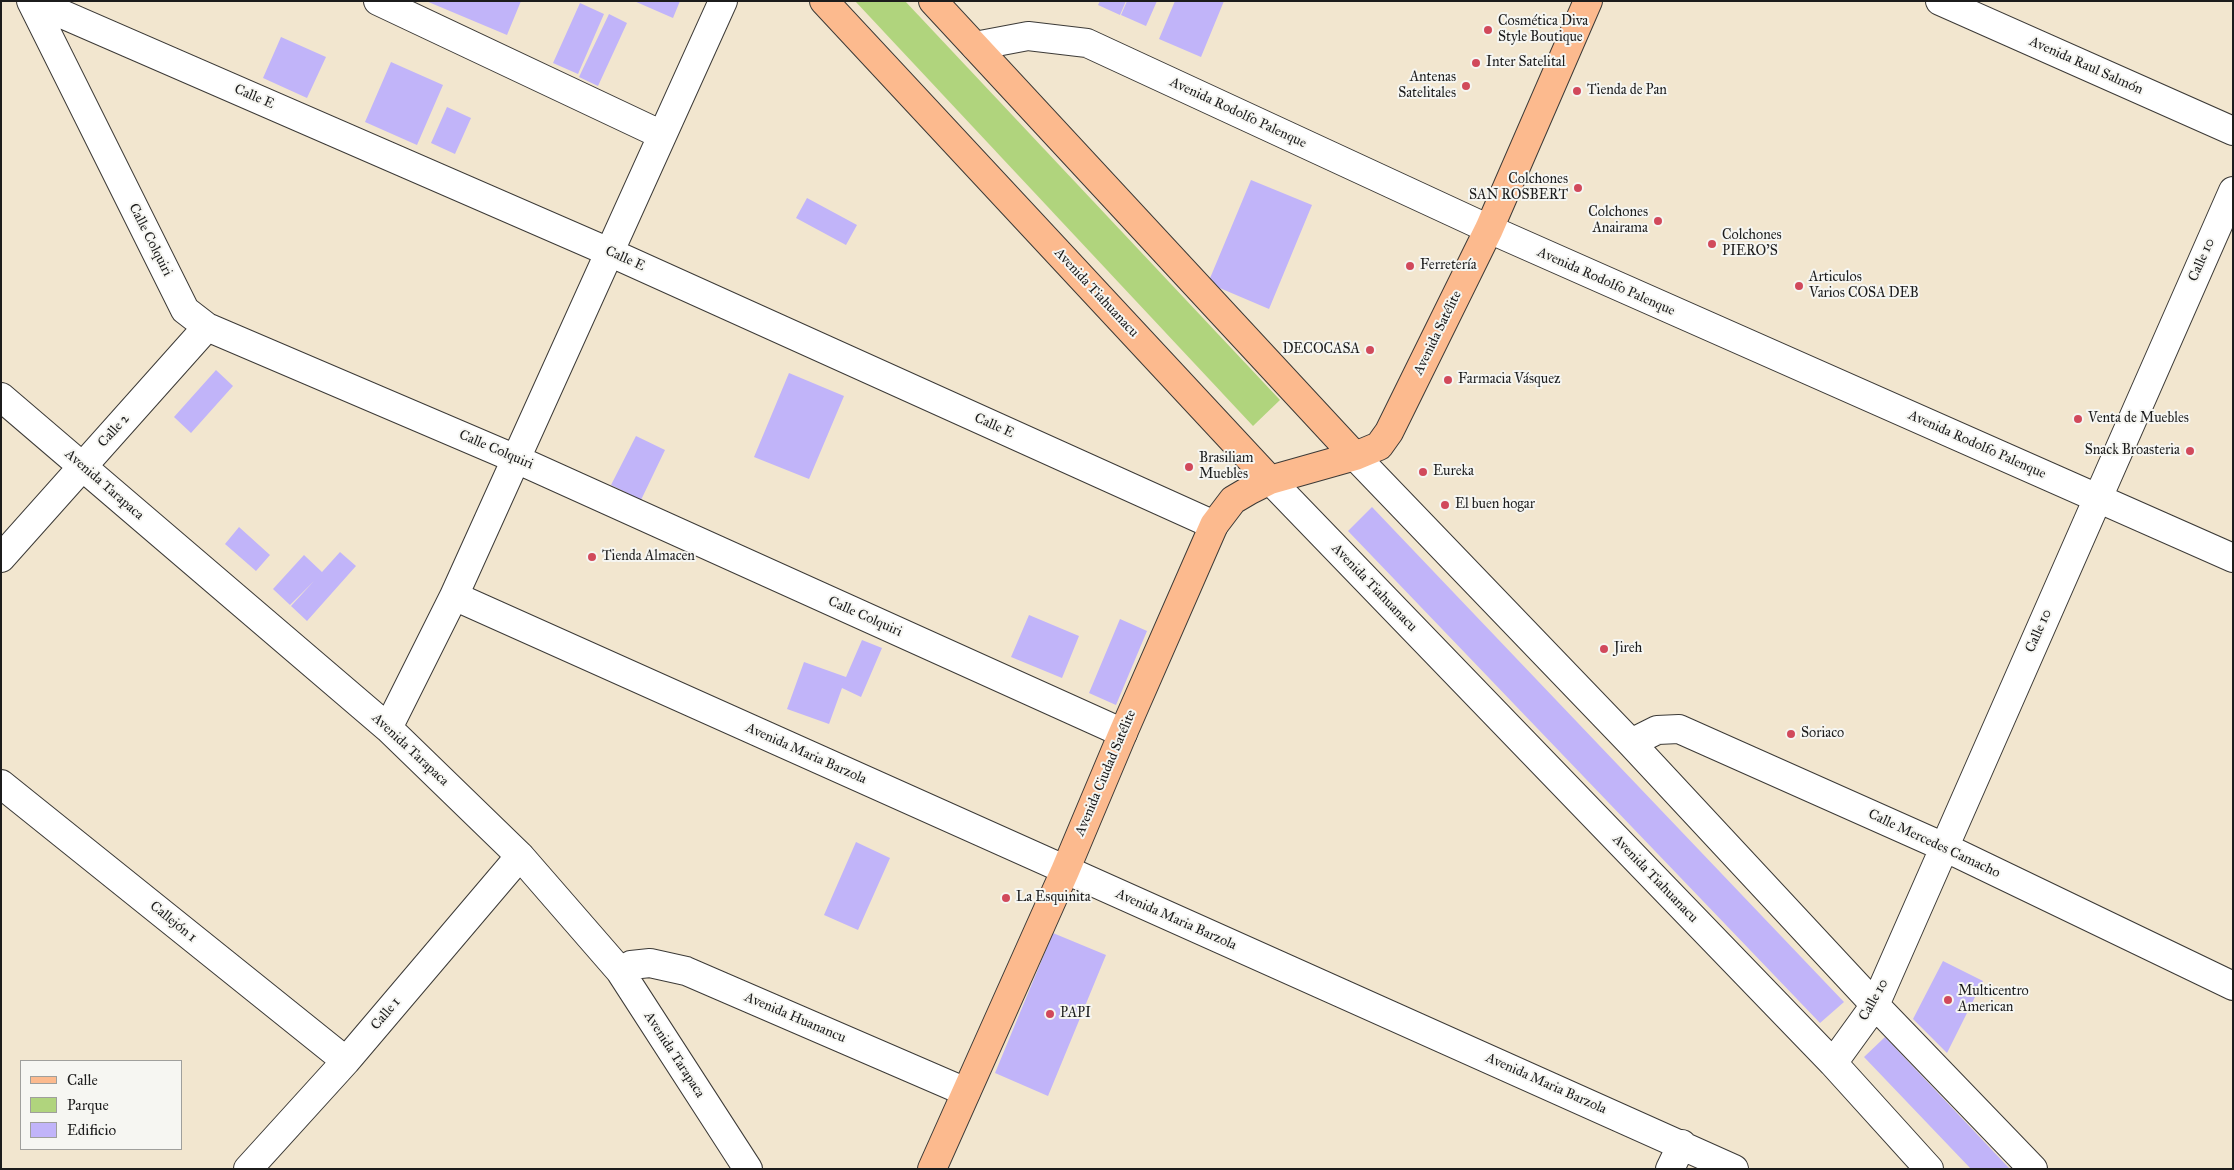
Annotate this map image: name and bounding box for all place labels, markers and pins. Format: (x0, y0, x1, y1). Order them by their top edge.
place label: Cosmética Diva Style Boutique (1498, 14, 1588, 46)
marker: Cosmética Diva Style Boutique (1482, 24, 1494, 36)
place label: Inter Satelital (1486, 55, 1566, 71)
marker: Inter Satelital (1470, 57, 1482, 69)
place label: Antenas Satelitales (1398, 70, 1456, 102)
marker: Antenas Satelitales (1460, 80, 1472, 92)
place label: Tienda de Pan (1587, 83, 1667, 99)
marker: Tienda de Pan (1571, 85, 1583, 97)
place label: Colchones SAN ROSBERT (1469, 172, 1568, 204)
marker: Colchones SAN ROSBERT (1572, 182, 1584, 194)
place label: Colchones Anairama (1588, 205, 1648, 238)
marker: Colchones Anairama (1652, 215, 1664, 227)
place label: Colchones PIERO'S (1722, 228, 1782, 260)
marker: Colchones PIERO'S (1706, 238, 1718, 250)
place label: Ferretería (1420, 258, 1477, 274)
marker: Ferretería (1404, 260, 1416, 272)
place label: Articulos Varios COSA DEB (1809, 270, 1919, 302)
marker: Articulos Varios COSA DEB (1793, 280, 1805, 292)
place label: DECOCASA (1282, 342, 1360, 358)
marker: DECOCASA (1364, 344, 1376, 356)
place label: Farmacia Vásquez (1458, 372, 1560, 388)
marker: Farmacia Vásquez (1442, 374, 1454, 386)
place label: Venta de Muebles (2088, 411, 2189, 427)
marker: Venta de Muebles (2072, 413, 2084, 425)
place label: Snack Broasteria (2085, 443, 2180, 459)
marker: Snack Broasteria (2184, 445, 2196, 457)
place label: Brasiliam Muebles (1199, 451, 1254, 484)
marker: Brasiliam Muebles (1183, 461, 1195, 473)
place label: Eureka (1433, 464, 1474, 480)
marker: Eureka (1417, 466, 1429, 478)
place label: El buen hogar (1455, 497, 1535, 513)
marker: El buen hogar (1439, 499, 1451, 511)
place label: Tienda Almacen (602, 549, 695, 565)
marker: Tienda Almacen (586, 551, 598, 563)
place label: Jireh (1614, 641, 1642, 657)
marker: Jireh (1598, 643, 1610, 655)
place label: Soriaco (1801, 726, 1844, 742)
marker: Soriaco (1785, 728, 1797, 740)
place label: La Esquinita (1016, 890, 1091, 906)
marker: La Esquinita (1000, 892, 1012, 904)
place label: Multicentro American (1958, 984, 2029, 1016)
marker: Multicentro American (1942, 994, 1954, 1006)
place label: PAPI (1060, 1006, 1091, 1022)
marker: PAPI (1044, 1008, 1056, 1020)

